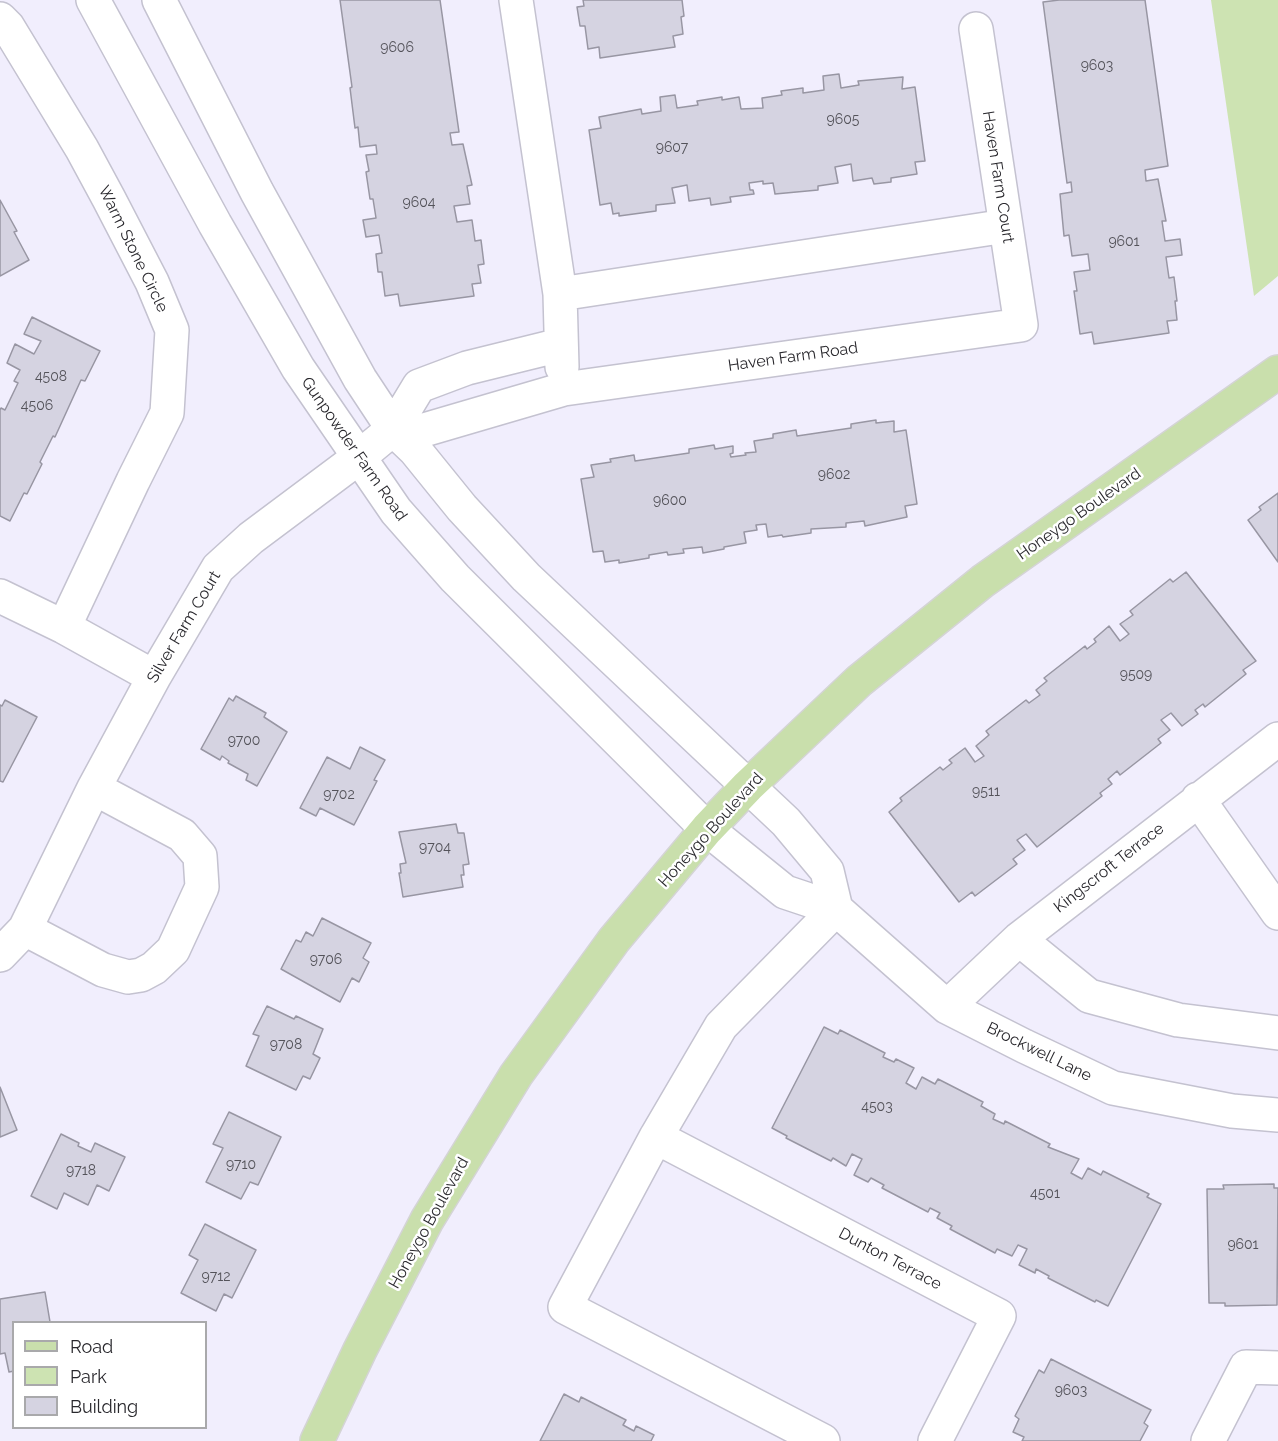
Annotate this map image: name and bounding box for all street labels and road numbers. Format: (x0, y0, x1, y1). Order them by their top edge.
street label: Haven Farm Court (978, 109, 1018, 245)
street label: Warm Stone Circle (94, 183, 172, 315)
street label: Haven Farm Road (727, 338, 859, 376)
street label: Gunpowder Farm Road (297, 373, 411, 525)
street label: Honeygo Boulevard (1013, 464, 1145, 564)
street label: Silver Farm Court (143, 568, 225, 686)
street label: Honeygo Boulevard (655, 769, 767, 891)
street label: Kingscroft Terrace (1050, 819, 1168, 917)
street label: Brockwell Lane (983, 1018, 1095, 1086)
street label: Honeygo Boulevard (385, 1154, 473, 1292)
street label: Dunton Terrace (835, 1224, 945, 1294)

